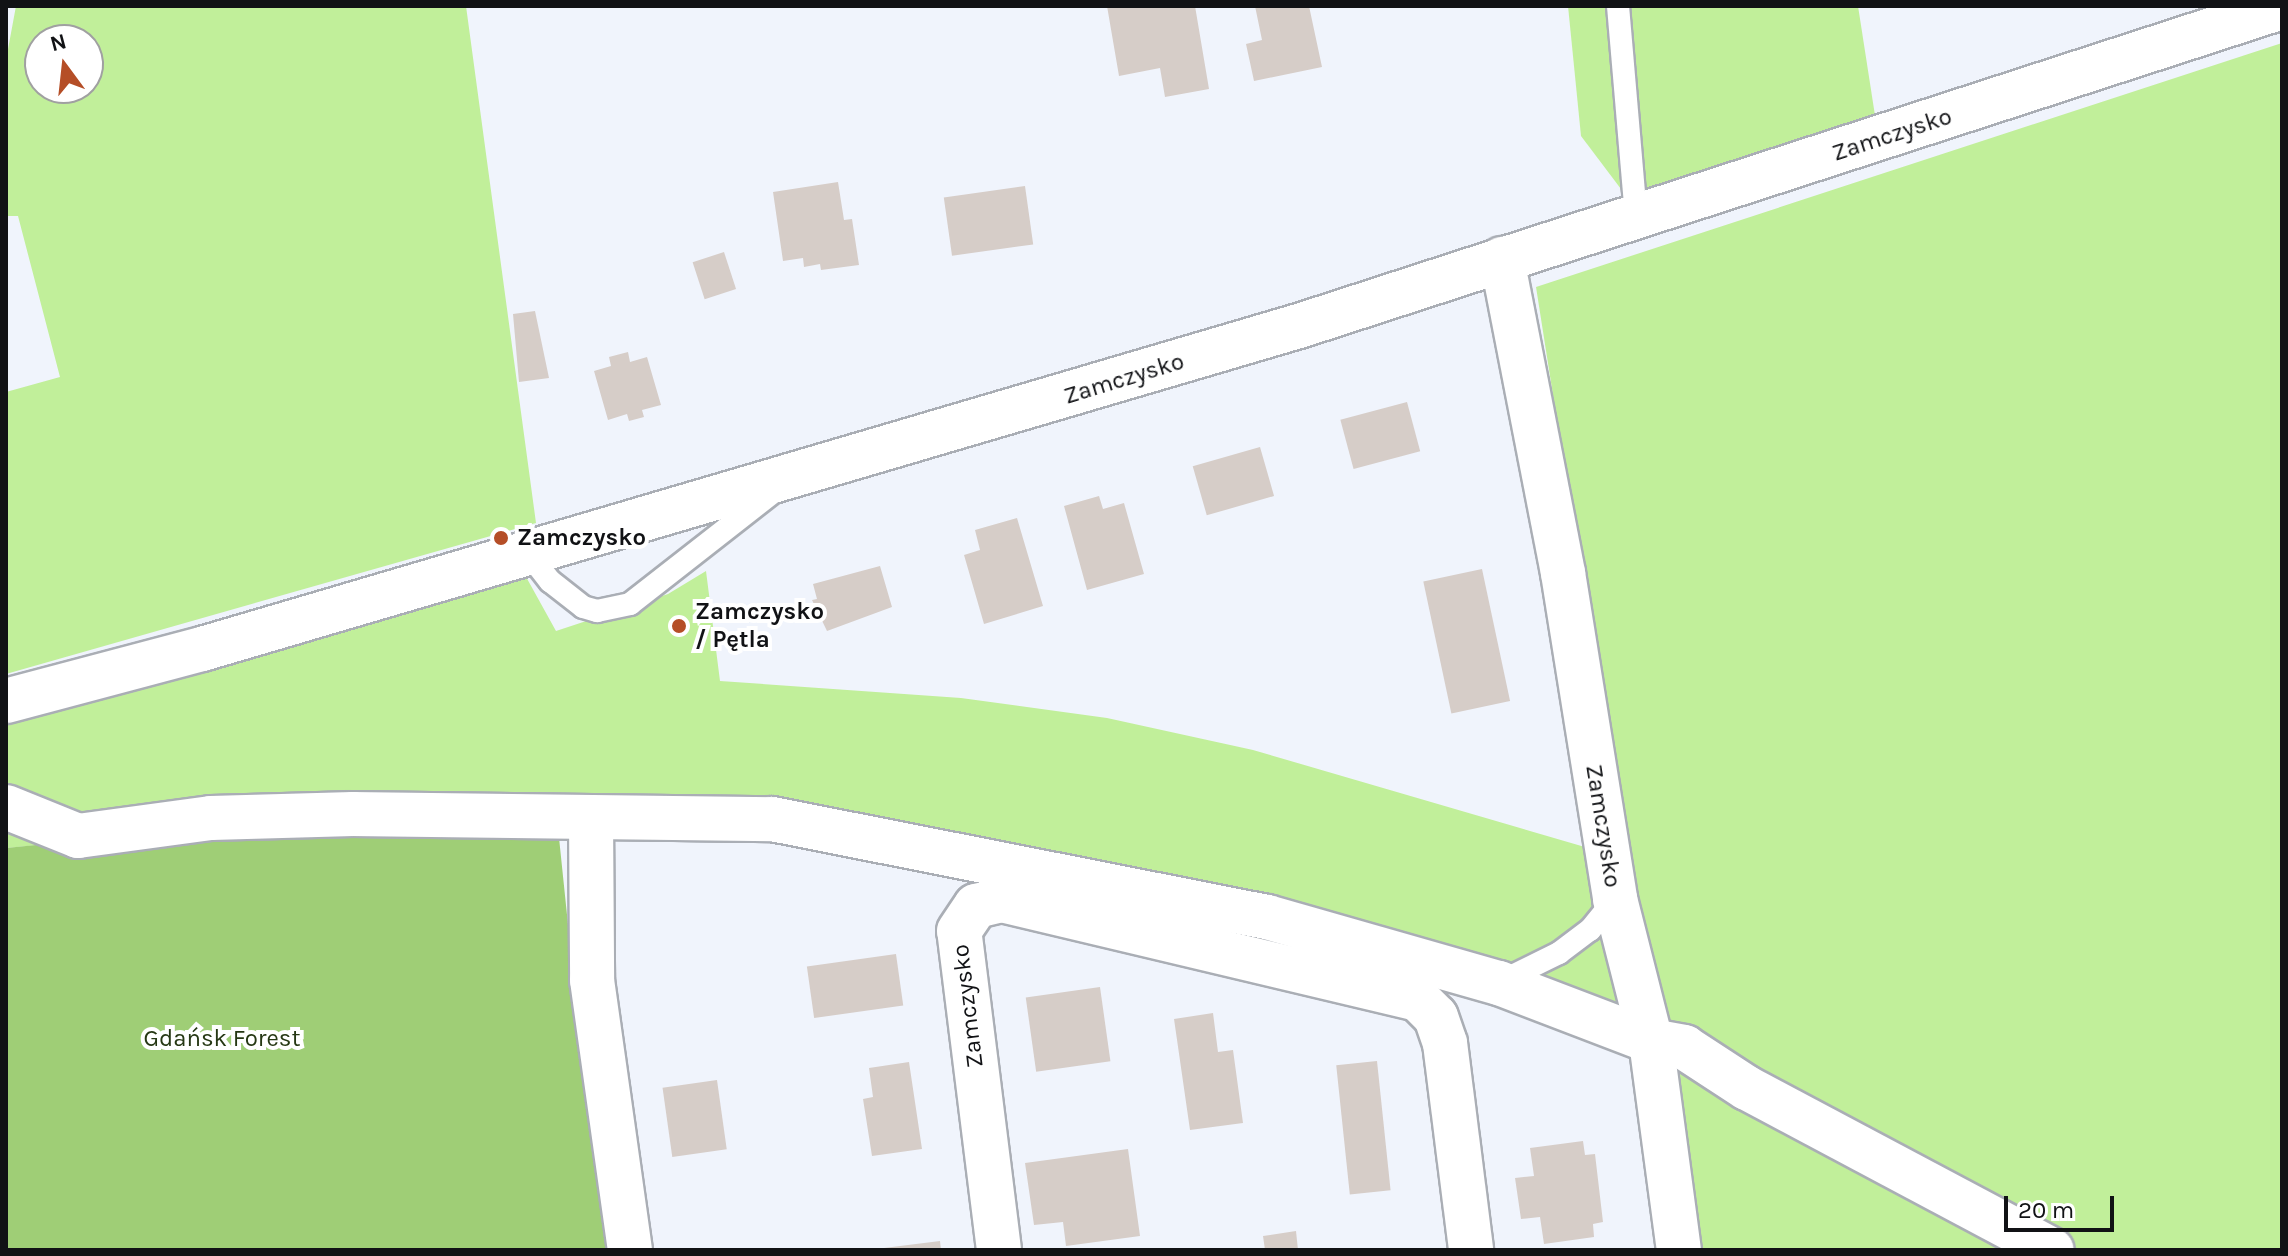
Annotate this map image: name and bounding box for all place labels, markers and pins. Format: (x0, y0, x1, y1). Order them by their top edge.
place label: Zamczysko (517, 524, 646, 552)
marker: Zamczysko (492, 529, 510, 547)
place label: Zamczysko / Pętla (695, 598, 824, 654)
marker: Zamczysko / Pętla (670, 617, 688, 635)

